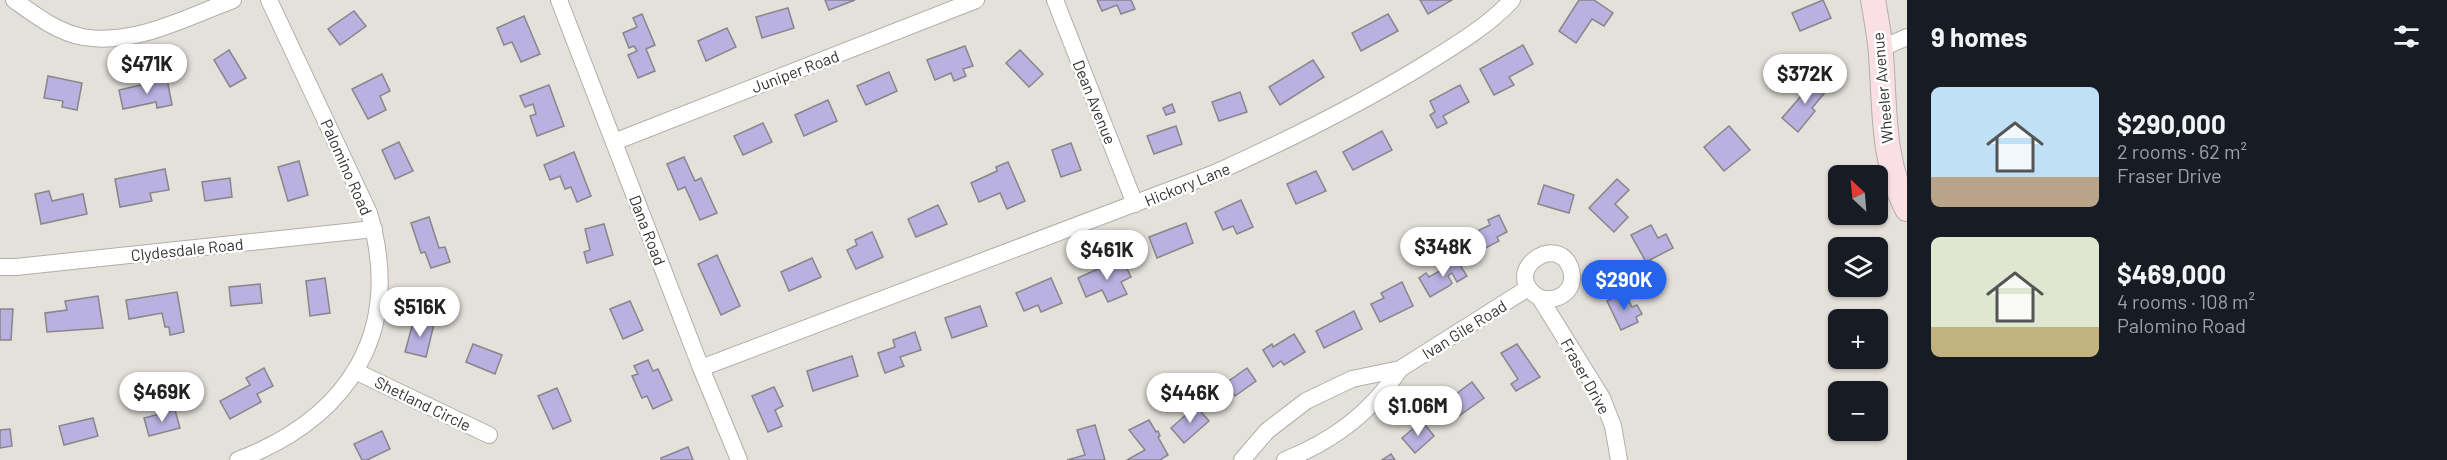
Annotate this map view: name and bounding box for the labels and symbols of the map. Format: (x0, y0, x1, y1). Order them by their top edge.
street label: Wheeler Avenue (1868, 32, 1896, 144)
pin: $471K (105, 44, 189, 95)
street label: Juniper Road (749, 46, 841, 96)
pin: $372K (1763, 54, 1847, 105)
street label: Dean Avenue (1069, 57, 1121, 147)
street label: Palomino Road (317, 116, 377, 218)
street label: Hickory Lane (1142, 158, 1232, 210)
north arrow (1828, 165, 1888, 225)
street label: Dana Road (626, 192, 670, 268)
pin: $348K (1401, 227, 1485, 278)
pin: $461K (1065, 230, 1149, 281)
street label: Clydesdale Road (130, 234, 244, 264)
pin: $290K (1582, 260, 1666, 311)
pin: $516K (378, 287, 462, 338)
street label: Ivan Gile Road (1418, 295, 1510, 363)
street label: Fraser Drive (1557, 335, 1615, 417)
pin: $469K (120, 372, 204, 423)
street label: Shetland Circle (372, 372, 474, 434)
pin: $446K (1148, 373, 1232, 424)
pin: $1.06M (1369, 386, 1467, 437)

